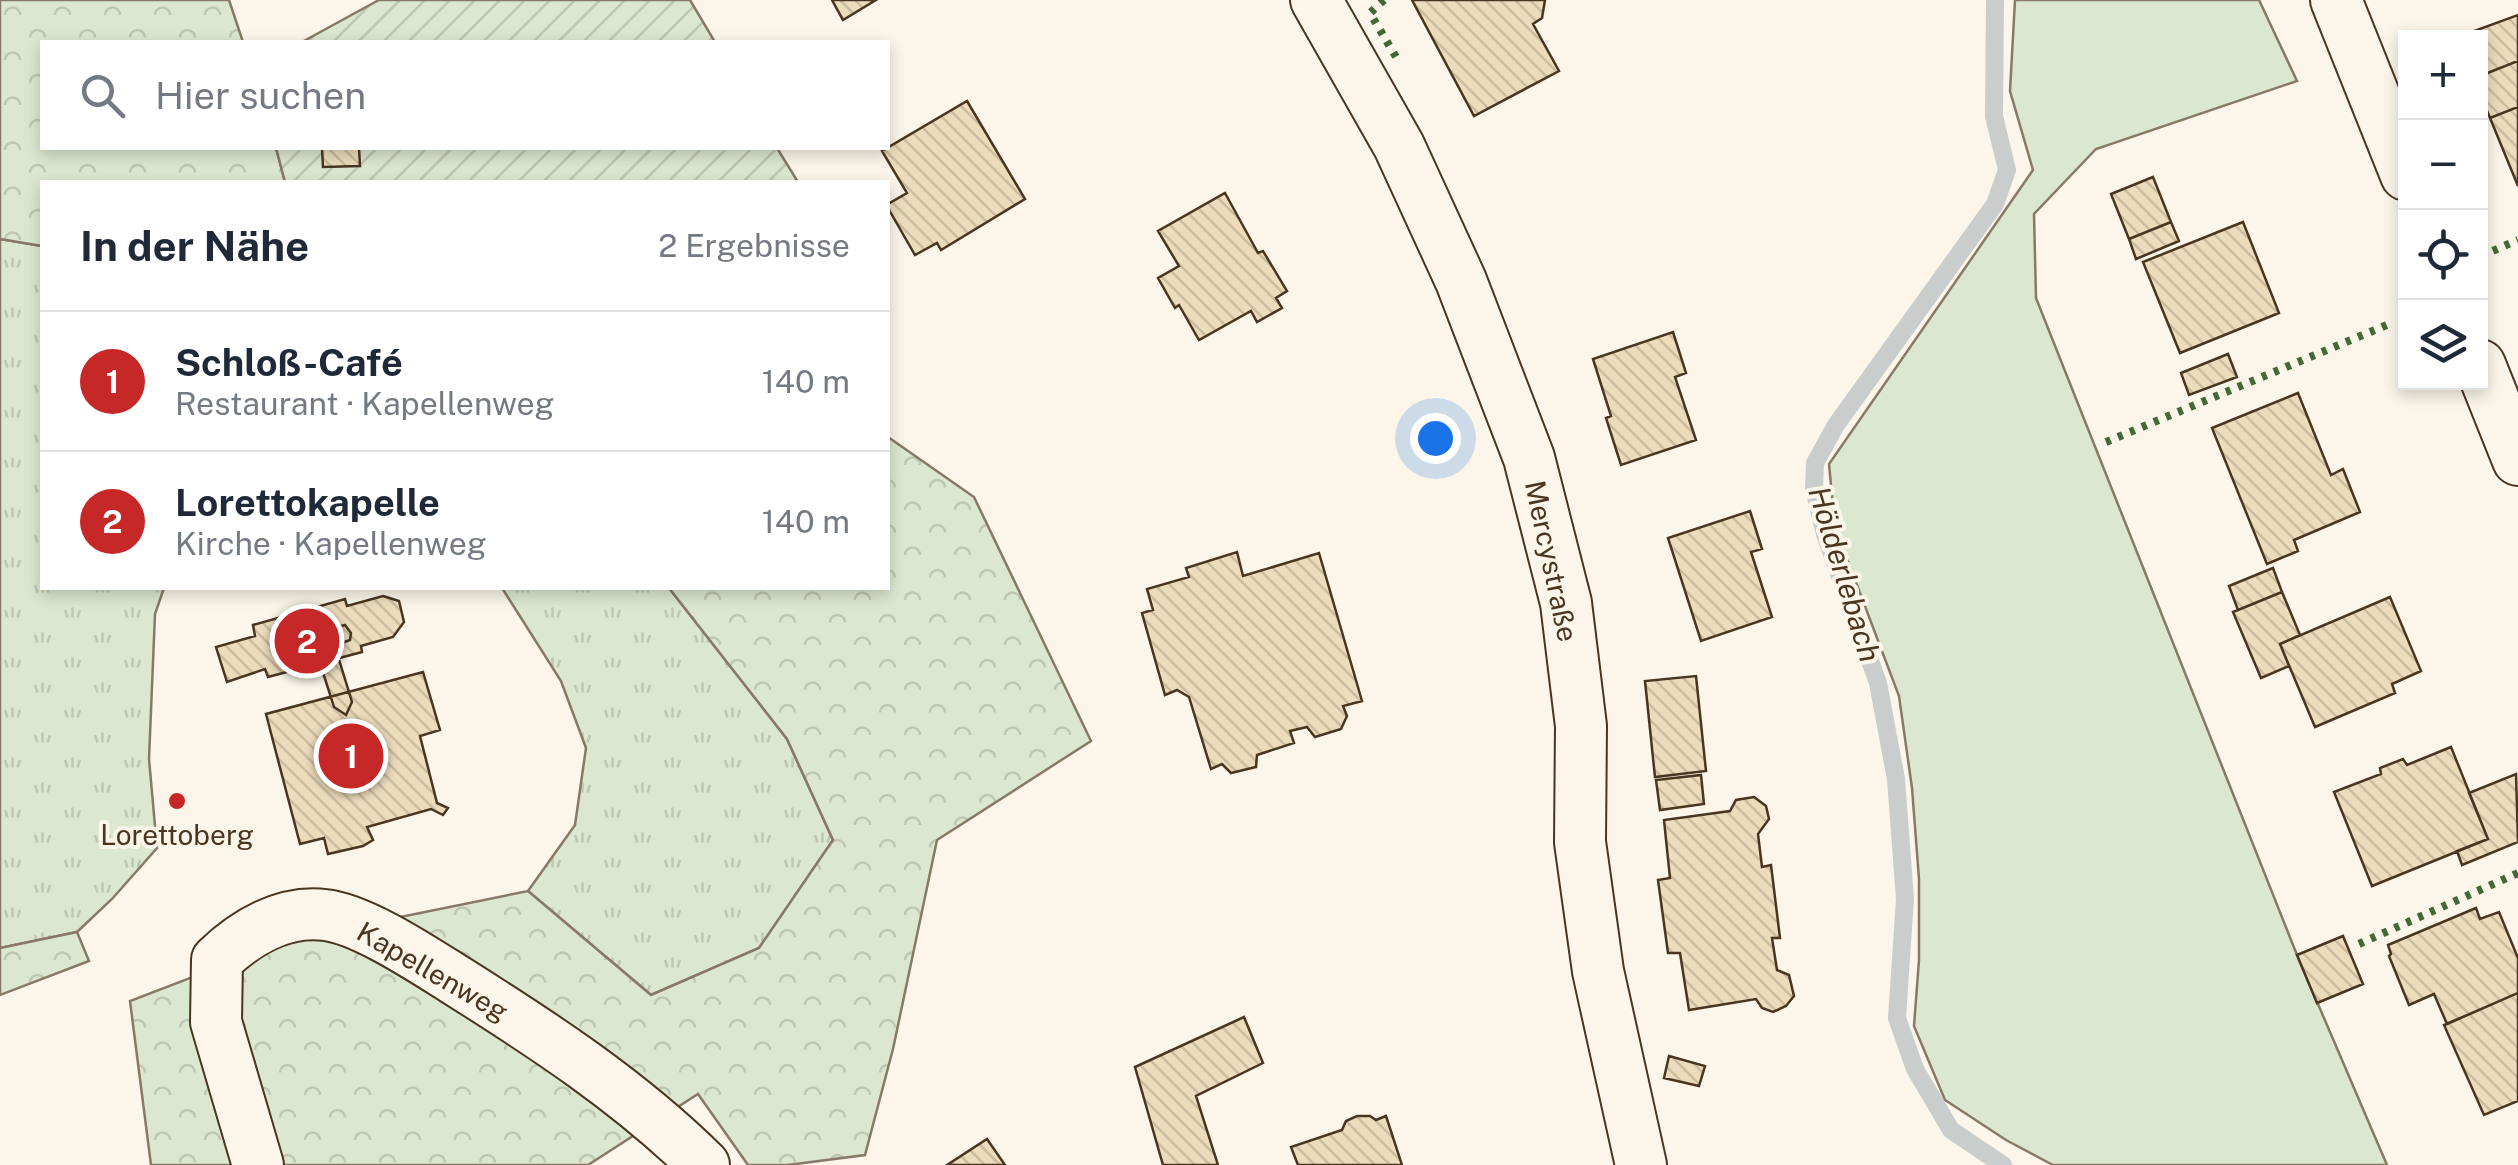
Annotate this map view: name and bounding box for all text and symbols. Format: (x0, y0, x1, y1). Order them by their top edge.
map controls (2398, 30, 2488, 390)
button: + (2398, 30, 2488, 120)
search box (40, 40, 890, 150)
icon: search (75, 68, 130, 123)
text: Hier suchen (155, 73, 366, 118)
button: − (2398, 120, 2488, 210)
button: locate (2398, 210, 2488, 300)
text: In der Nähe (80, 221, 309, 270)
text: 2 Ergebnisse (658, 227, 850, 264)
button: layers (2398, 300, 2488, 390)
text: Schloß-Café (175, 340, 403, 385)
text: 1 (106, 363, 119, 400)
text: 140 m (762, 363, 850, 400)
text: Restaurant · Kapellenweg (175, 385, 555, 422)
your location (1410, 413, 1461, 464)
street label: Mercystraße (1519, 477, 1585, 645)
text: Lorettokapelle (175, 480, 440, 525)
water label: Hölderlebach (1801, 482, 1889, 666)
text: 2 (102, 503, 123, 540)
text: 140 m (762, 503, 850, 540)
text: Kirche · Kapellenweg (175, 525, 487, 562)
pin: 2 (274, 604, 340, 678)
pin: 1 (318, 718, 384, 794)
marker: Lorettoberg (166, 790, 188, 812)
place label: Lorettoberg (100, 818, 254, 851)
street label: Kapellenweg (352, 914, 514, 1028)

